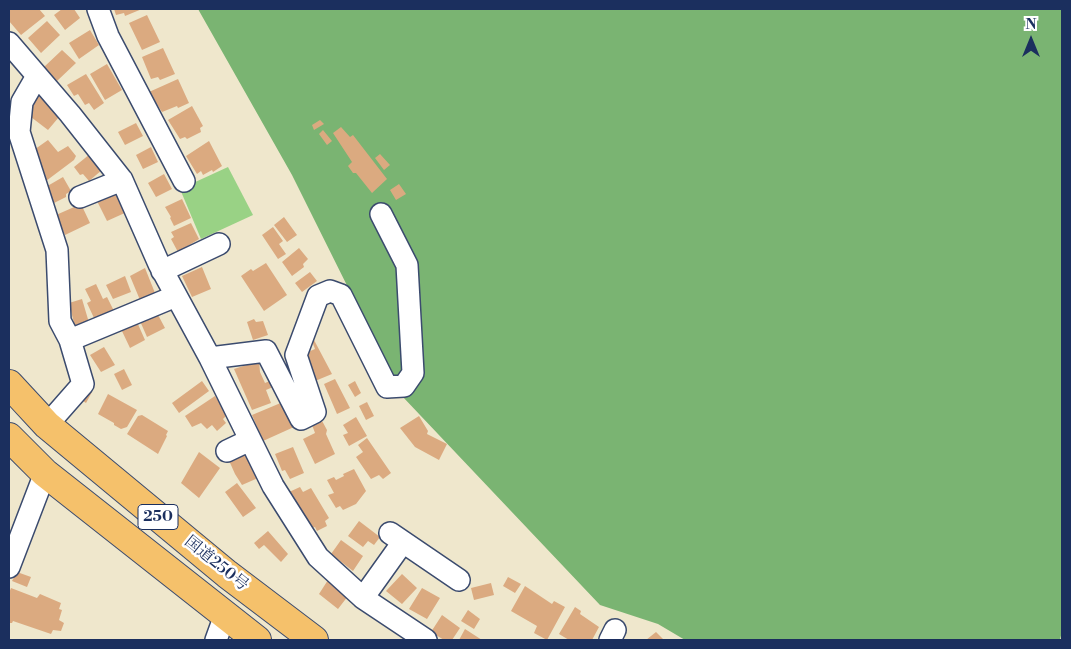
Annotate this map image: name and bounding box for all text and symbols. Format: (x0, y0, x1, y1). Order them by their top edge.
north arrow (1006, 15, 1056, 65)
text: N (1025, 16, 1037, 34)
road number: 250 (138, 504, 178, 530)
street label: 国道250号 (180, 532, 252, 596)

